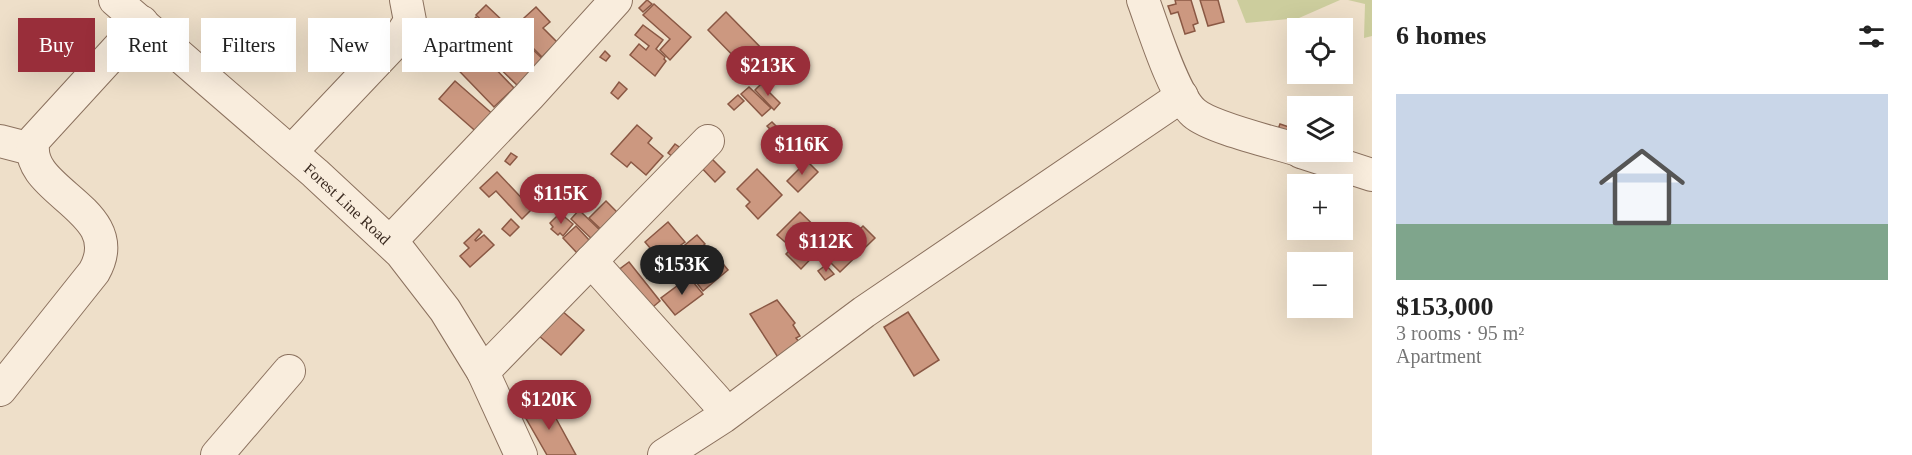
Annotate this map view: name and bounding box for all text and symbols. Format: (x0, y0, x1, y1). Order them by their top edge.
chip: Buy (18, 18, 95, 72)
chip: Rent (107, 18, 189, 72)
chip: Filters (201, 18, 296, 72)
chip: New (308, 18, 390, 72)
chip: Apartment (402, 18, 534, 72)
map controls (1287, 18, 1353, 318)
button: locate (1287, 18, 1353, 84)
icon: filters (1855, 20, 1888, 53)
text: 6 homes (1396, 21, 1486, 50)
pin: $213K (726, 46, 810, 97)
text: $213K (740, 54, 796, 76)
button: layers (1287, 96, 1353, 162)
pin: $116K (760, 125, 844, 176)
text: $116K (775, 133, 829, 155)
icon: home (1588, 133, 1696, 241)
street label: Forest Line Road (301, 160, 394, 248)
pin: $115K (519, 174, 603, 225)
button: + (1287, 174, 1353, 240)
text: $115K (534, 182, 588, 204)
pin: $112K (784, 222, 868, 273)
text: $112K (799, 230, 853, 252)
pin: $153K (640, 245, 724, 296)
button: − (1287, 252, 1353, 318)
text: $153K (654, 253, 710, 275)
text: $153,000 (1396, 292, 1494, 321)
text: 3 rooms · 95 m² (1396, 322, 1524, 344)
text: Apartment (1396, 345, 1482, 367)
pin: $120K (507, 380, 591, 431)
text: $120K (521, 388, 577, 410)

